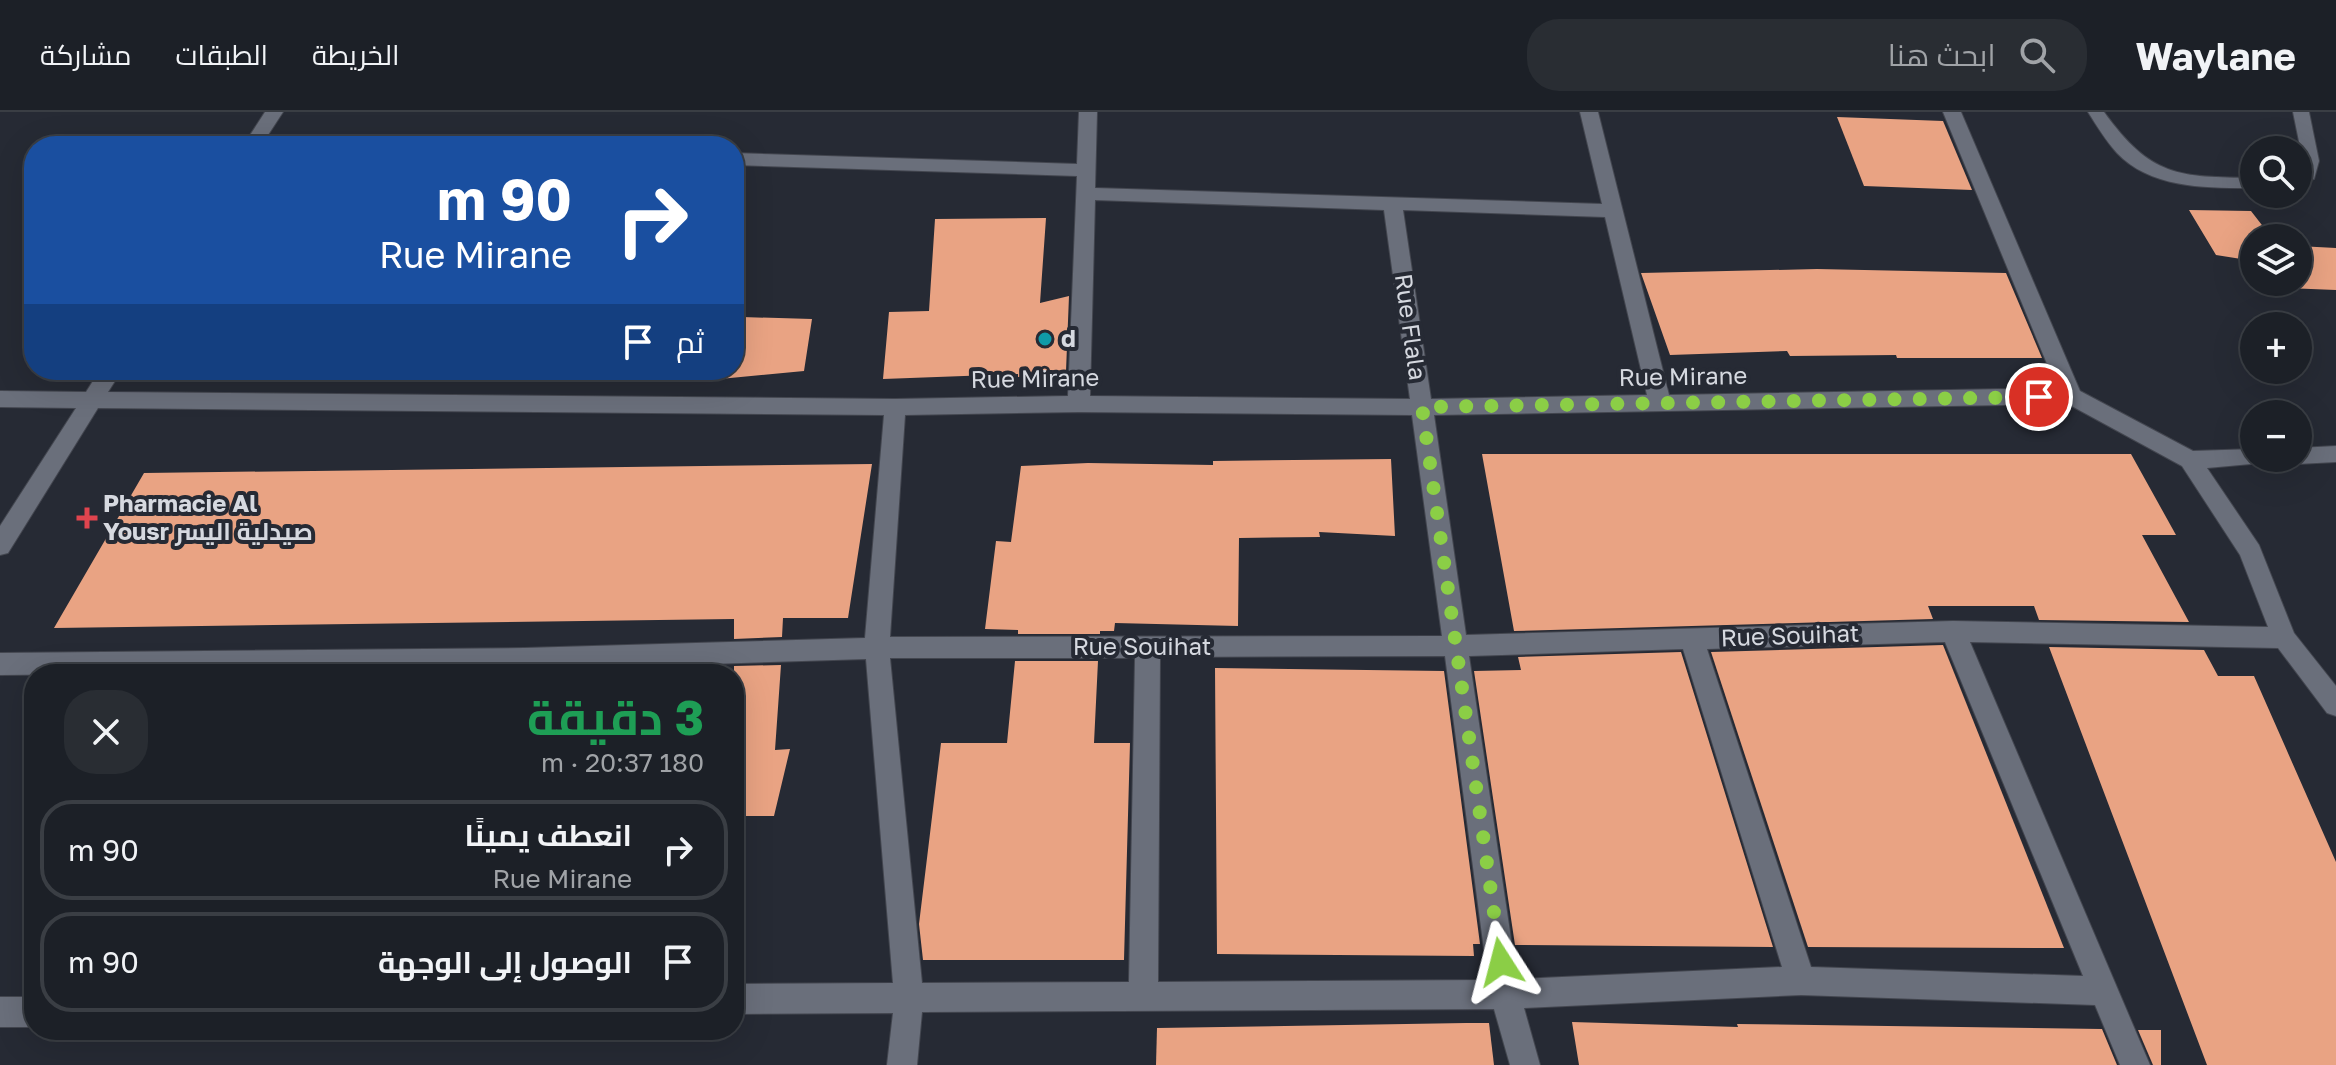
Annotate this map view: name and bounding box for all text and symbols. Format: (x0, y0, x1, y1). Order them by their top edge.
search box (1527, 19, 2087, 91)
icon: search (2015, 33, 2059, 77)
text: Waylane (2135, 33, 2296, 78)
text: ابحث هنا (1888, 37, 1995, 73)
text: مشاركة (40, 38, 131, 71)
text: الطبقات (175, 38, 268, 71)
text: الخريطة (312, 38, 399, 71)
map controls (2240, 136, 2312, 472)
button: search (2240, 136, 2312, 208)
text: 90 m (437, 165, 572, 232)
icon: right (600, 168, 704, 272)
button: layers (2240, 224, 2312, 296)
text: Rue Mirane (379, 233, 572, 276)
street label: Rue Flala (1390, 272, 1433, 382)
button: + (2240, 312, 2312, 384)
icon: arrive (616, 320, 660, 364)
place label: d (1061, 323, 1076, 352)
text: ثم (676, 324, 704, 360)
marker: d (1036, 330, 1054, 348)
street label: Rue Mirane (1618, 360, 1748, 391)
street label: Rue Mirane (970, 362, 1100, 393)
pin (2005, 363, 2073, 431)
icon: arrive (2017, 375, 2061, 419)
button: − (2240, 400, 2312, 472)
place label: Pharmacie Al Yousr صيدلية اليسر (103, 488, 313, 546)
marker: Pharmacie Al Yousr صيدلية اليسر (78, 509, 96, 527)
street label: Rue Souihat (1720, 618, 1860, 651)
street label: Rue Souihat (1073, 631, 1211, 660)
text: 3 دقيقة (527, 688, 704, 746)
button: close (64, 690, 148, 774)
text: 180 m · 20:37 (541, 747, 704, 778)
text: انعطف يمينًا (465, 817, 632, 853)
icon: right (656, 828, 700, 872)
text: 90 m (68, 832, 139, 868)
text: Rue Mirane (493, 863, 632, 894)
position arrow (1459, 920, 1543, 1004)
icon: arrive (656, 940, 700, 984)
text: 90 m (68, 944, 139, 980)
text: الوصول إلى الوجهة (378, 944, 632, 980)

